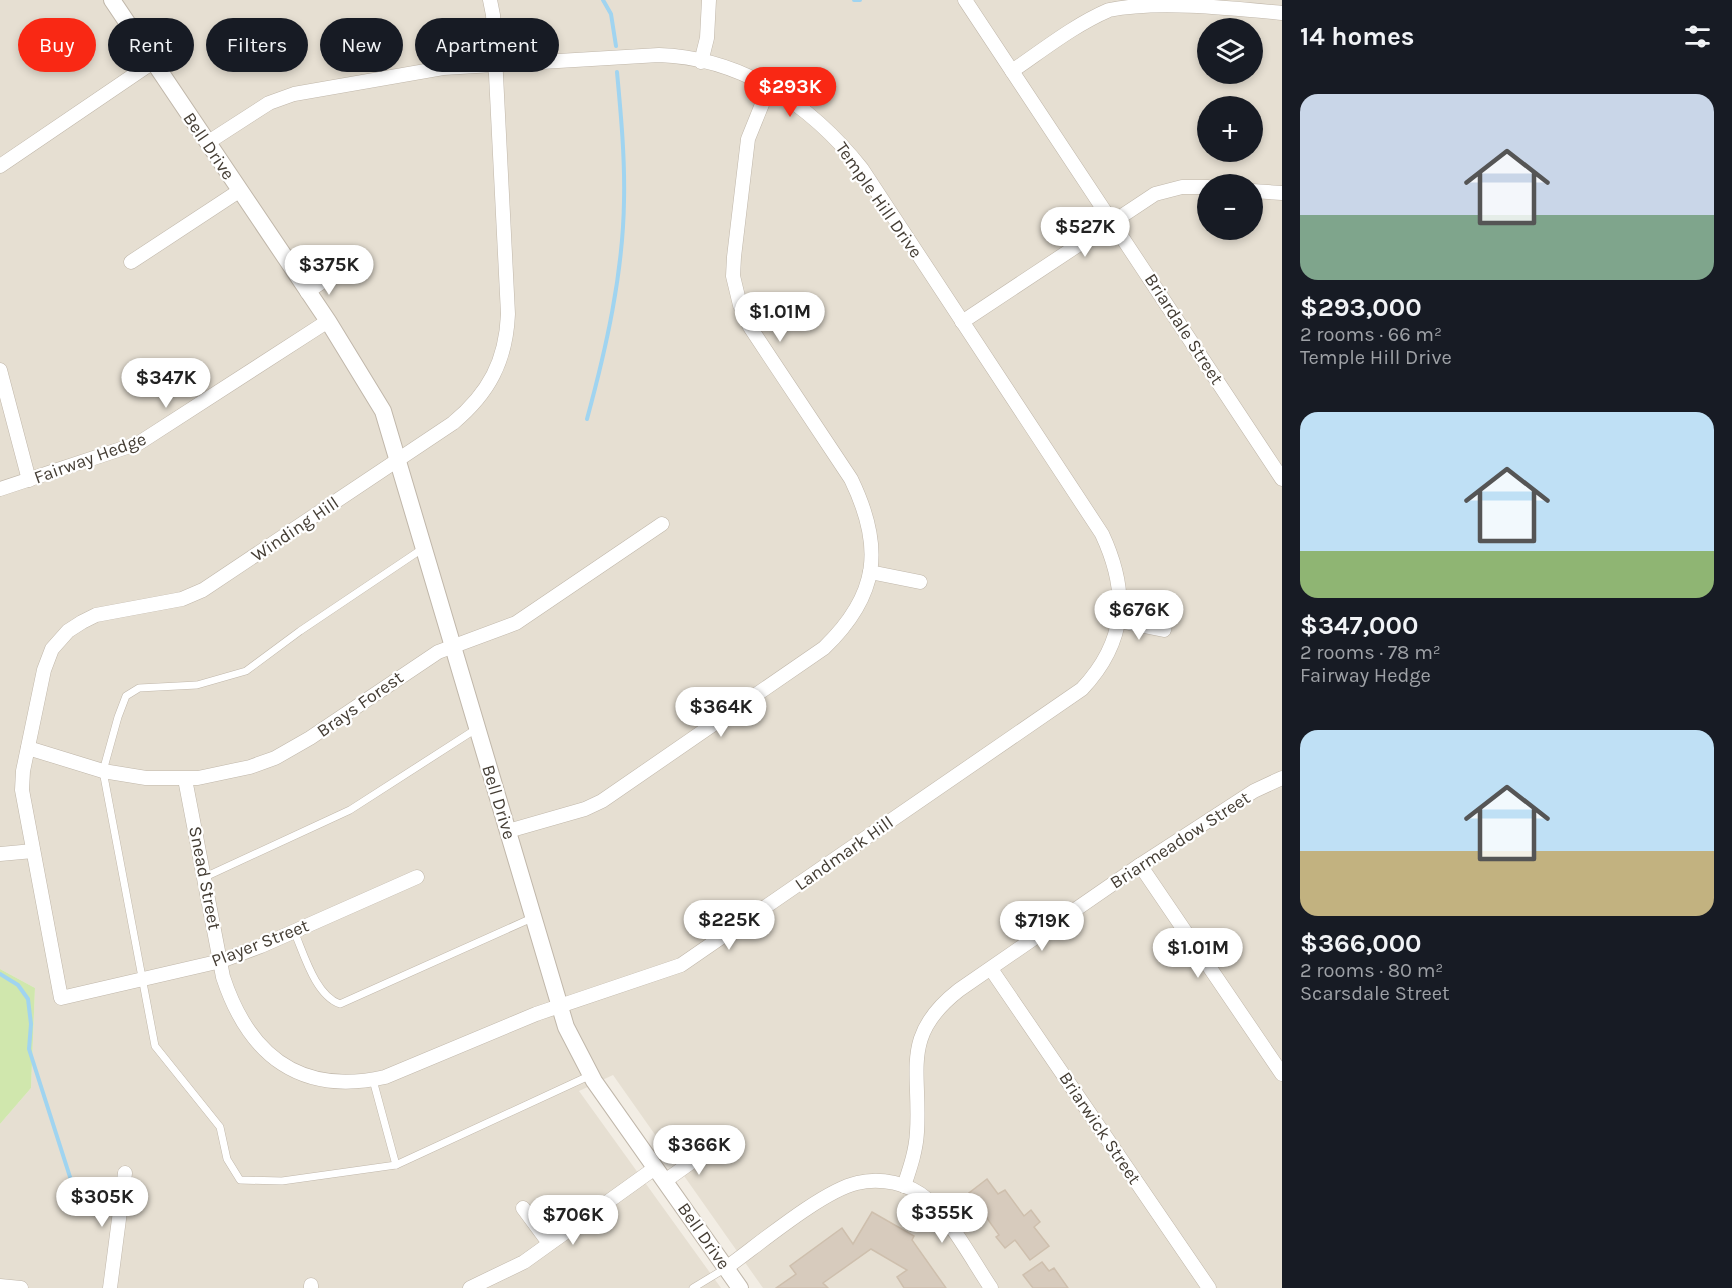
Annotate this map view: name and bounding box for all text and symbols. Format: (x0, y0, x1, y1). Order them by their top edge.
chip: Buy (18, 18, 96, 72)
chip: Rent (108, 18, 194, 72)
chip: Filters (206, 18, 308, 72)
chip: New (320, 18, 403, 72)
chip: Apartment (415, 18, 559, 72)
map controls (1197, 18, 1263, 240)
button: layers (1197, 18, 1263, 84)
icon: filters (1681, 20, 1714, 53)
text: 14 homes (1300, 21, 1414, 52)
pin: $293K (748, 67, 832, 118)
text: $293K (758, 75, 822, 98)
button: + (1197, 96, 1263, 162)
street label: Bell Drive (178, 108, 240, 184)
icon: home (1453, 133, 1561, 241)
street label: Temple Hill Drive (831, 138, 927, 262)
button: − (1197, 174, 1263, 240)
pin: $527K (1043, 207, 1127, 258)
text: $527K (1055, 215, 1115, 238)
pin: $375K (287, 245, 371, 296)
text: $375K (299, 253, 359, 276)
street label: Briardale Street (1140, 269, 1228, 389)
pin: $1.01M (731, 292, 829, 343)
text: $293,000 (1300, 292, 1422, 323)
text: $1.01M (749, 300, 811, 323)
text: 2 rooms · 66 m² (1300, 323, 1442, 346)
text: Temple Hill Drive (1300, 346, 1452, 369)
pin: $347K (124, 358, 208, 409)
text: $347K (135, 366, 197, 389)
street label: Fairway Hedge (31, 428, 149, 488)
icon: home (1453, 451, 1561, 559)
street label: Winding Hill (247, 492, 343, 566)
pin: $676K (1097, 590, 1181, 641)
text: $676K (1108, 598, 1170, 621)
text: $347,000 (1300, 610, 1418, 641)
text: 2 rooms · 78 m² (1300, 641, 1441, 664)
text: Fairway Hedge (1300, 664, 1431, 687)
street label: Brays Forest (313, 666, 408, 742)
pin: $364K (679, 687, 763, 738)
text: $364K (689, 695, 753, 718)
street label: Bell Drive (477, 762, 521, 842)
icon: home (1453, 769, 1561, 877)
street label: Briarmeadow Street (1106, 786, 1254, 894)
street label: Landmark Hill (791, 811, 897, 895)
street label: Snead Street (184, 824, 226, 932)
pin: $225K (687, 900, 771, 951)
pin: $719K (1000, 901, 1084, 952)
text: $225K (698, 908, 760, 931)
text: $719K (1014, 909, 1070, 932)
street label: Player Street (208, 914, 312, 972)
pin: $1.01M (1149, 928, 1247, 979)
text: $366,000 (1300, 928, 1422, 959)
text: $1.01M (1167, 936, 1229, 959)
text: 2 rooms · 80 m² (1300, 959, 1443, 982)
text: Scarsdale Street (1300, 982, 1450, 1005)
street label: Briarwick Street (1054, 1068, 1146, 1189)
pin: $366K (657, 1125, 741, 1176)
text: $366K (667, 1133, 731, 1156)
pin: $305K (60, 1177, 144, 1228)
text: $305K (70, 1185, 134, 1208)
pin: $355K (900, 1193, 984, 1244)
pin: $706K (531, 1195, 615, 1246)
street label: Bell Drive (673, 1198, 735, 1274)
text: $355K (911, 1201, 973, 1224)
text: $706K (542, 1203, 604, 1226)

